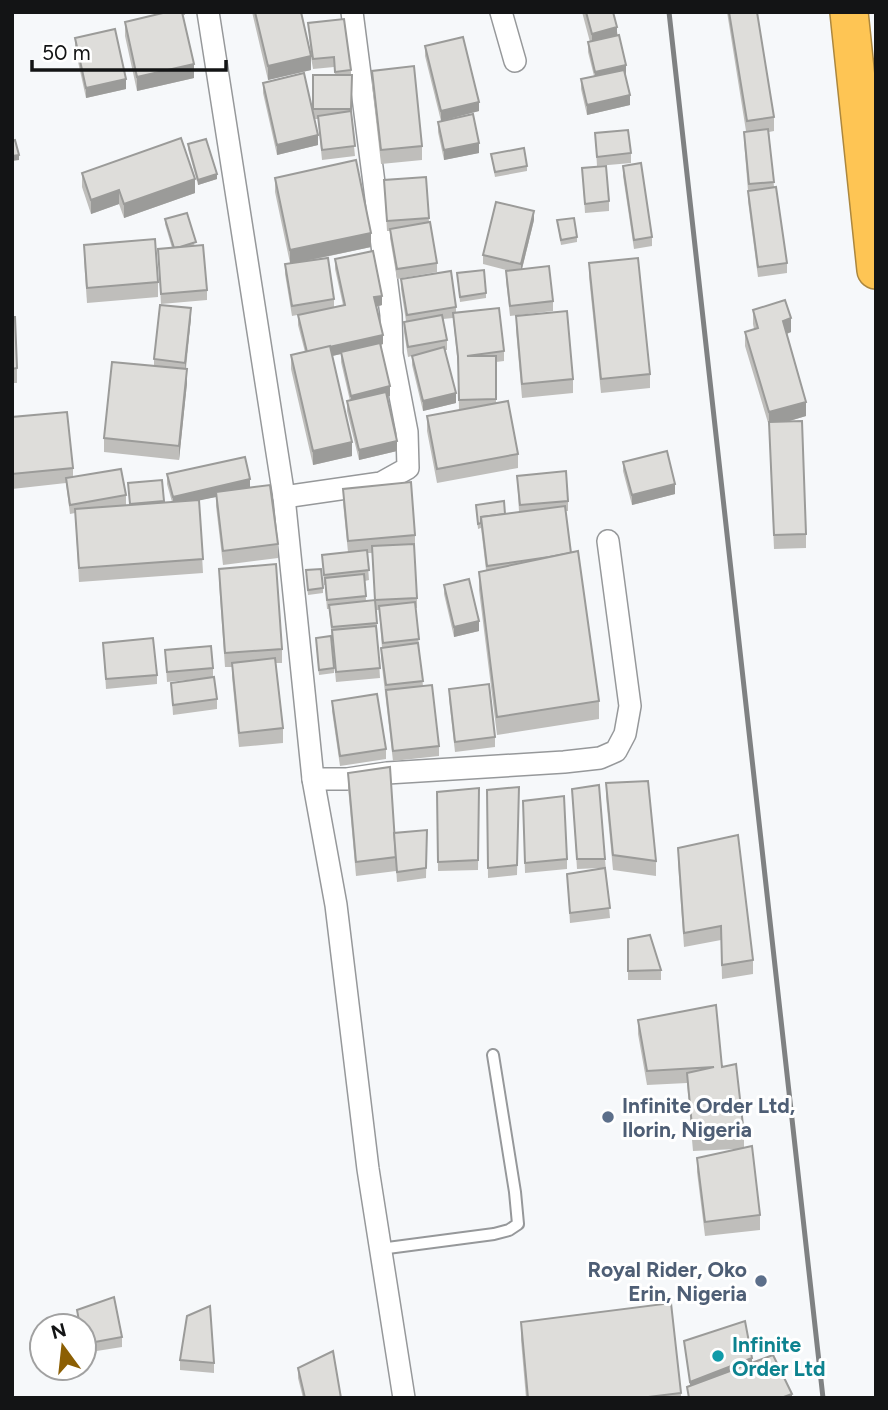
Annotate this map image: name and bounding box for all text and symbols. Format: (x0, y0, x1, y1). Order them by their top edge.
scale bar (32, 28, 226, 72)
text: 50 m (42, 40, 91, 65)
place label: Infinite Order Ltd, Ilorin, Nigeria (622, 1093, 795, 1142)
marker: Infinite Order Ltd, Ilorin, Nigeria (600, 1109, 616, 1125)
place label: Royal Rider, Oko Erin, Nigeria (588, 1257, 747, 1306)
marker: Royal Rider, Oko Erin, Nigeria (753, 1273, 769, 1289)
north arrow (28, 1312, 98, 1382)
text: N (49, 1318, 69, 1344)
place label: Infinite Order Ltd (732, 1332, 826, 1381)
marker: Infinite Order Ltd (710, 1348, 726, 1364)

